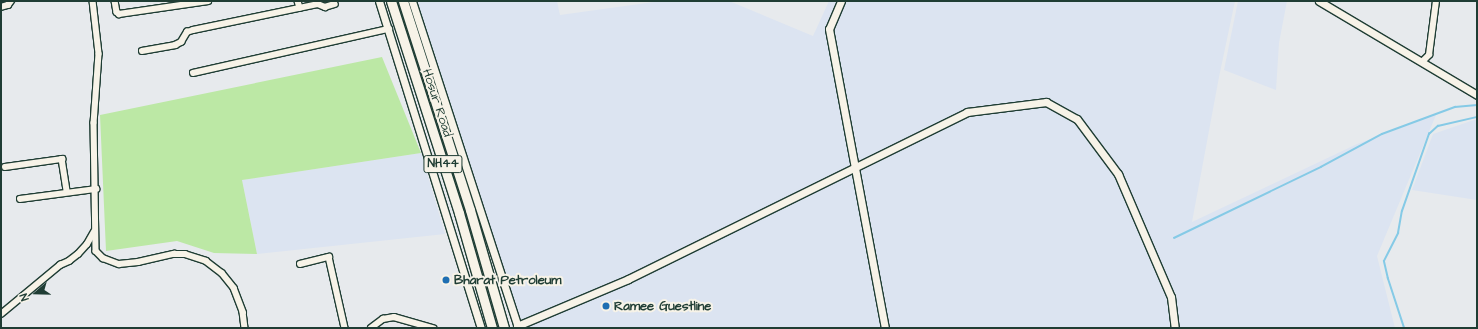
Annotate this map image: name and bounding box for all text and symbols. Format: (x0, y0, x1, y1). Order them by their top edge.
street label: Hosur Road (419, 67, 455, 139)
road number: NH44 (423, 154, 463, 174)
place label: Bharat Petroleum (454, 272, 561, 288)
north arrow (16, 273, 56, 313)
marker: Bharat Petroleum (441, 275, 451, 285)
text: N (16, 291, 32, 303)
place label: Ramee Guestline (614, 298, 711, 314)
marker: Ramee Guestline (601, 301, 611, 311)

